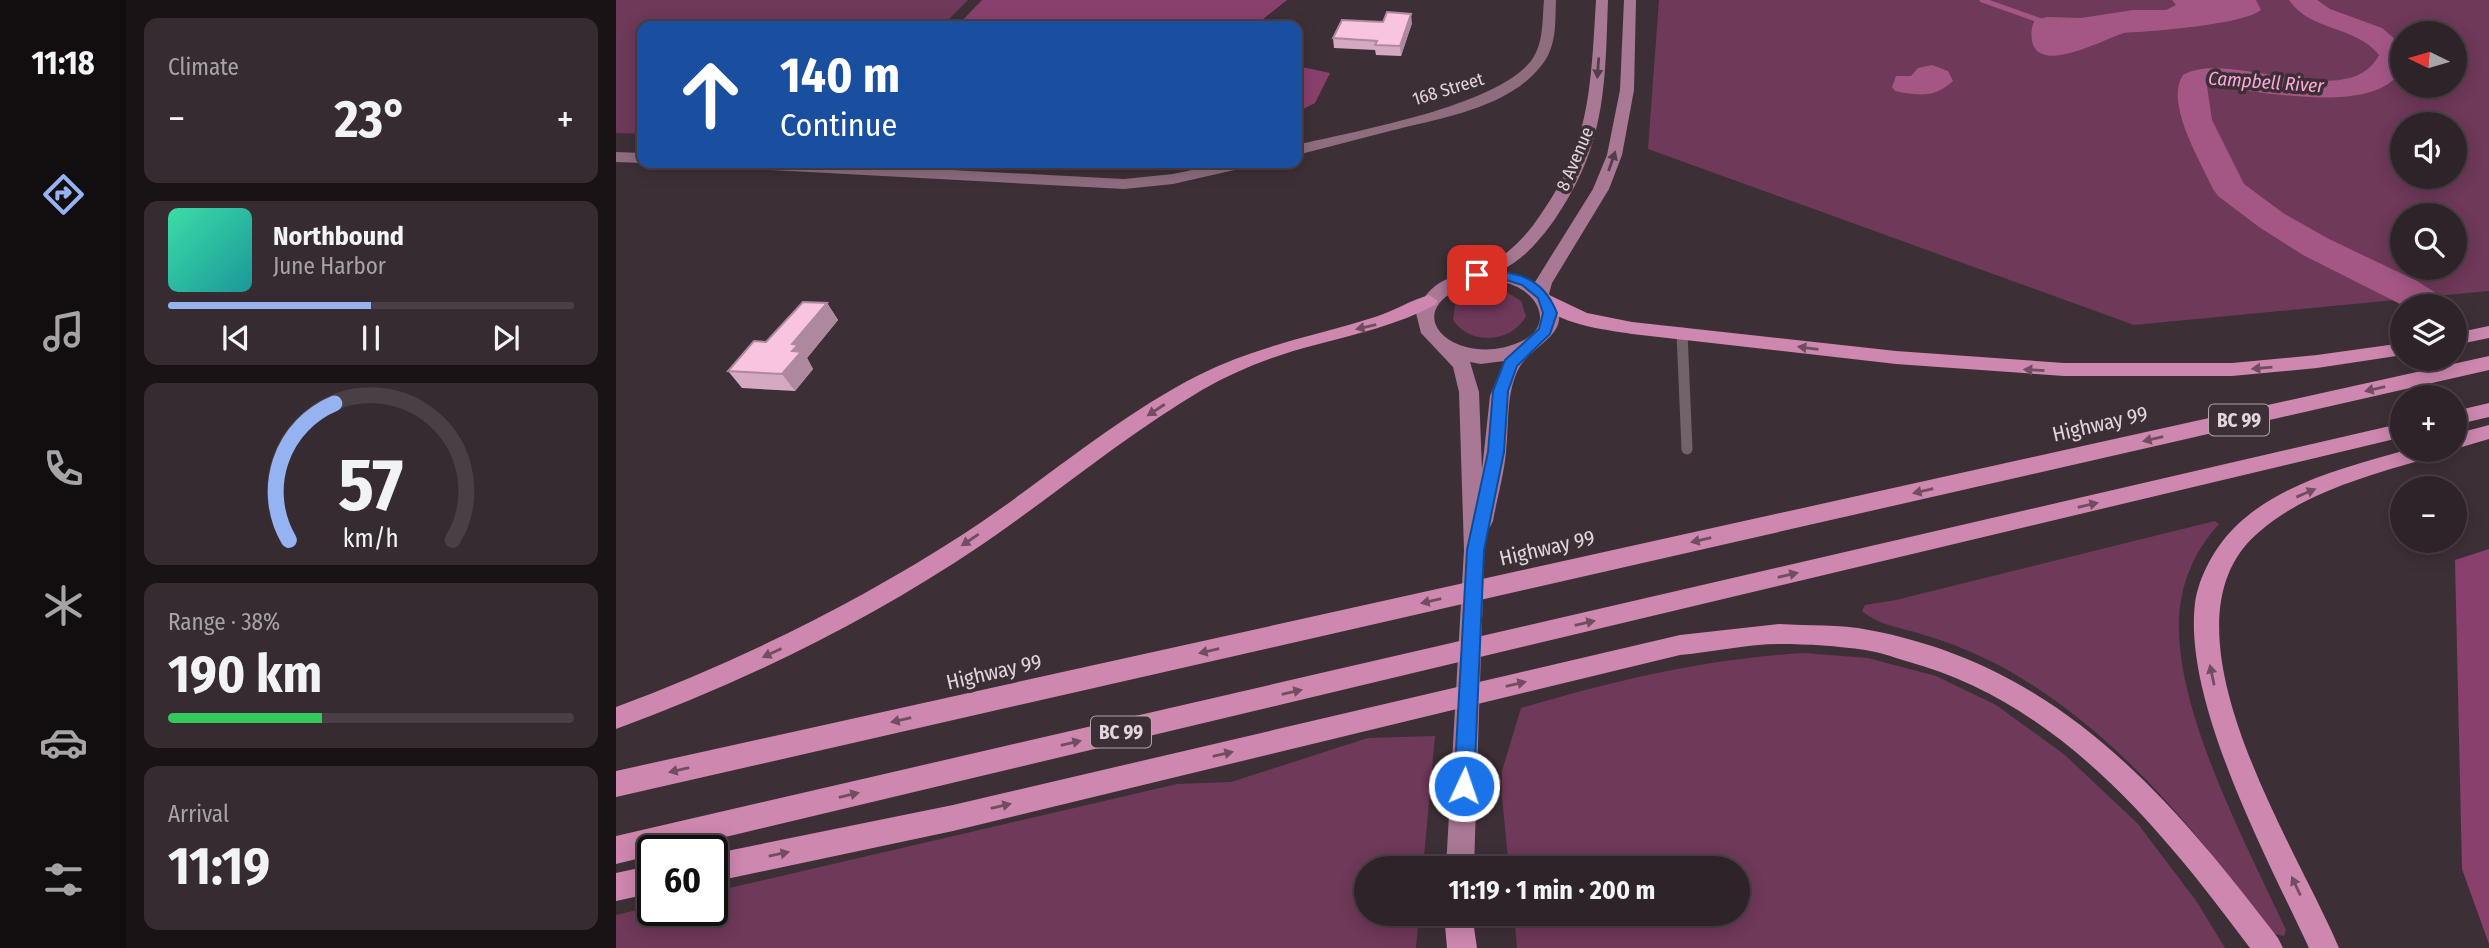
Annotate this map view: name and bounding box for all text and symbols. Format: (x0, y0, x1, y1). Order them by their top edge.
north arrow (2390, 21, 2468, 98)
map controls (2390, 21, 2467, 553)
text: 11:18 (31, 44, 95, 82)
text: 140 m (780, 46, 900, 105)
icon: ahead (665, 49, 756, 140)
text: Climate (168, 53, 239, 81)
one-way arrow (1592, 57, 1603, 79)
water label: Campbell River (2207, 66, 2326, 98)
street label: 168 Street (1410, 68, 1486, 110)
text: 23° (334, 88, 407, 151)
text: − (168, 96, 185, 142)
text: + (557, 96, 574, 142)
text: Continue (780, 106, 897, 144)
button: sound (2390, 112, 2467, 189)
street label: 8 Avenue (1552, 124, 1598, 194)
one-way arrow (1607, 150, 1618, 171)
icon: directions (39, 170, 88, 219)
button: search (2390, 203, 2467, 280)
text: Northbound (273, 221, 404, 252)
pin (1447, 245, 1507, 305)
text: June Harbor (273, 252, 386, 280)
icon: arrive (1458, 256, 1496, 294)
button: layers (2390, 294, 2467, 371)
icon: music (39, 307, 88, 356)
icon: previous (217, 319, 255, 357)
icon: pause (352, 319, 390, 357)
icon: next (487, 319, 525, 357)
one-way arrow (1355, 321, 1377, 332)
one-way arrow (1797, 342, 1819, 353)
one-way arrow (2251, 363, 2273, 374)
one-way arrow (2023, 364, 2045, 375)
one-way arrow (2364, 384, 2386, 395)
button: + (2390, 385, 2467, 462)
street label: Highway 99 (2050, 400, 2150, 448)
one-way arrow (1147, 403, 1166, 416)
road number: BC 99 (2209, 404, 2269, 436)
one-way arrow (2142, 434, 2164, 445)
text: 57 (338, 442, 404, 529)
icon: phone (39, 444, 88, 493)
button: − (2390, 476, 2467, 553)
one-way arrow (1912, 485, 1934, 496)
one-way arrow (2295, 488, 2316, 499)
one-way arrow (2077, 499, 2099, 510)
text: km/h (343, 524, 399, 554)
street label: Highway 99 (1497, 524, 1597, 572)
one-way arrow (960, 534, 980, 547)
one-way arrow (1690, 535, 1712, 546)
one-way arrow (1777, 569, 1799, 580)
icon: climate (39, 581, 88, 630)
one-way arrow (1420, 595, 1442, 606)
text: Range · 38% (168, 608, 280, 636)
one-way arrow (1575, 617, 1597, 628)
text: 190 km (168, 643, 322, 706)
one-way arrow (1198, 645, 1220, 656)
one-way arrow (762, 647, 782, 658)
street label: Highway 99 (944, 648, 1044, 696)
one-way arrow (2206, 664, 2217, 686)
one-way arrow (1505, 678, 1527, 689)
one-way arrow (1281, 686, 1303, 697)
one-way arrow (890, 715, 912, 726)
road number: BC 99 (1091, 716, 1151, 748)
icon: car (39, 718, 88, 767)
one-way arrow (1060, 738, 1082, 749)
one-way arrow (1212, 748, 1234, 759)
position arrow (1427, 749, 1501, 823)
one-way arrow (668, 764, 690, 775)
one-way arrow (839, 790, 861, 801)
text: Arrival (168, 800, 229, 828)
one-way arrow (991, 800, 1013, 811)
text: 11:19 (168, 835, 270, 898)
speed limit sign: 60 (637, 835, 728, 926)
one-way arrow (768, 849, 790, 860)
icon: filters (39, 855, 88, 904)
text: 11:19 · 1 min · 200 m (1449, 875, 1655, 906)
one-way arrow (2290, 876, 2302, 896)

